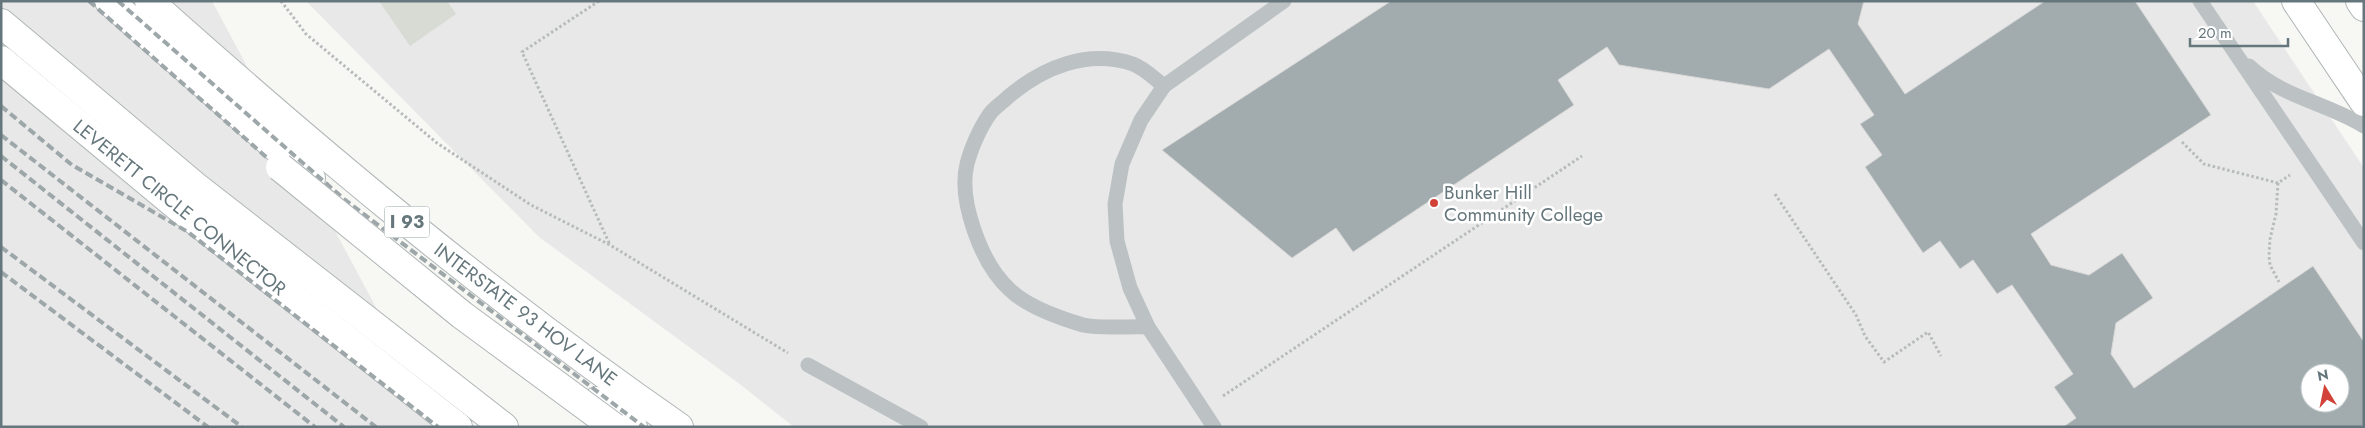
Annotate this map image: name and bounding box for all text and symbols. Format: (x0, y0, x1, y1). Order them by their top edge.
scale bar (2190, 15, 2288, 47)
text: 20 m (2198, 22, 2232, 44)
street label: LEVERETT CIRCLE CONNECTOR (67, 113, 292, 302)
place label: Bunker Hill Community College (1444, 179, 1603, 228)
marker: Bunker Hill Community College (1428, 197, 1440, 209)
road number: I 93 (384, 206, 430, 238)
street label: INTERSTATE 93 HOV LANE (429, 237, 623, 392)
north arrow (2300, 363, 2350, 413)
text: N (2316, 364, 2330, 386)

